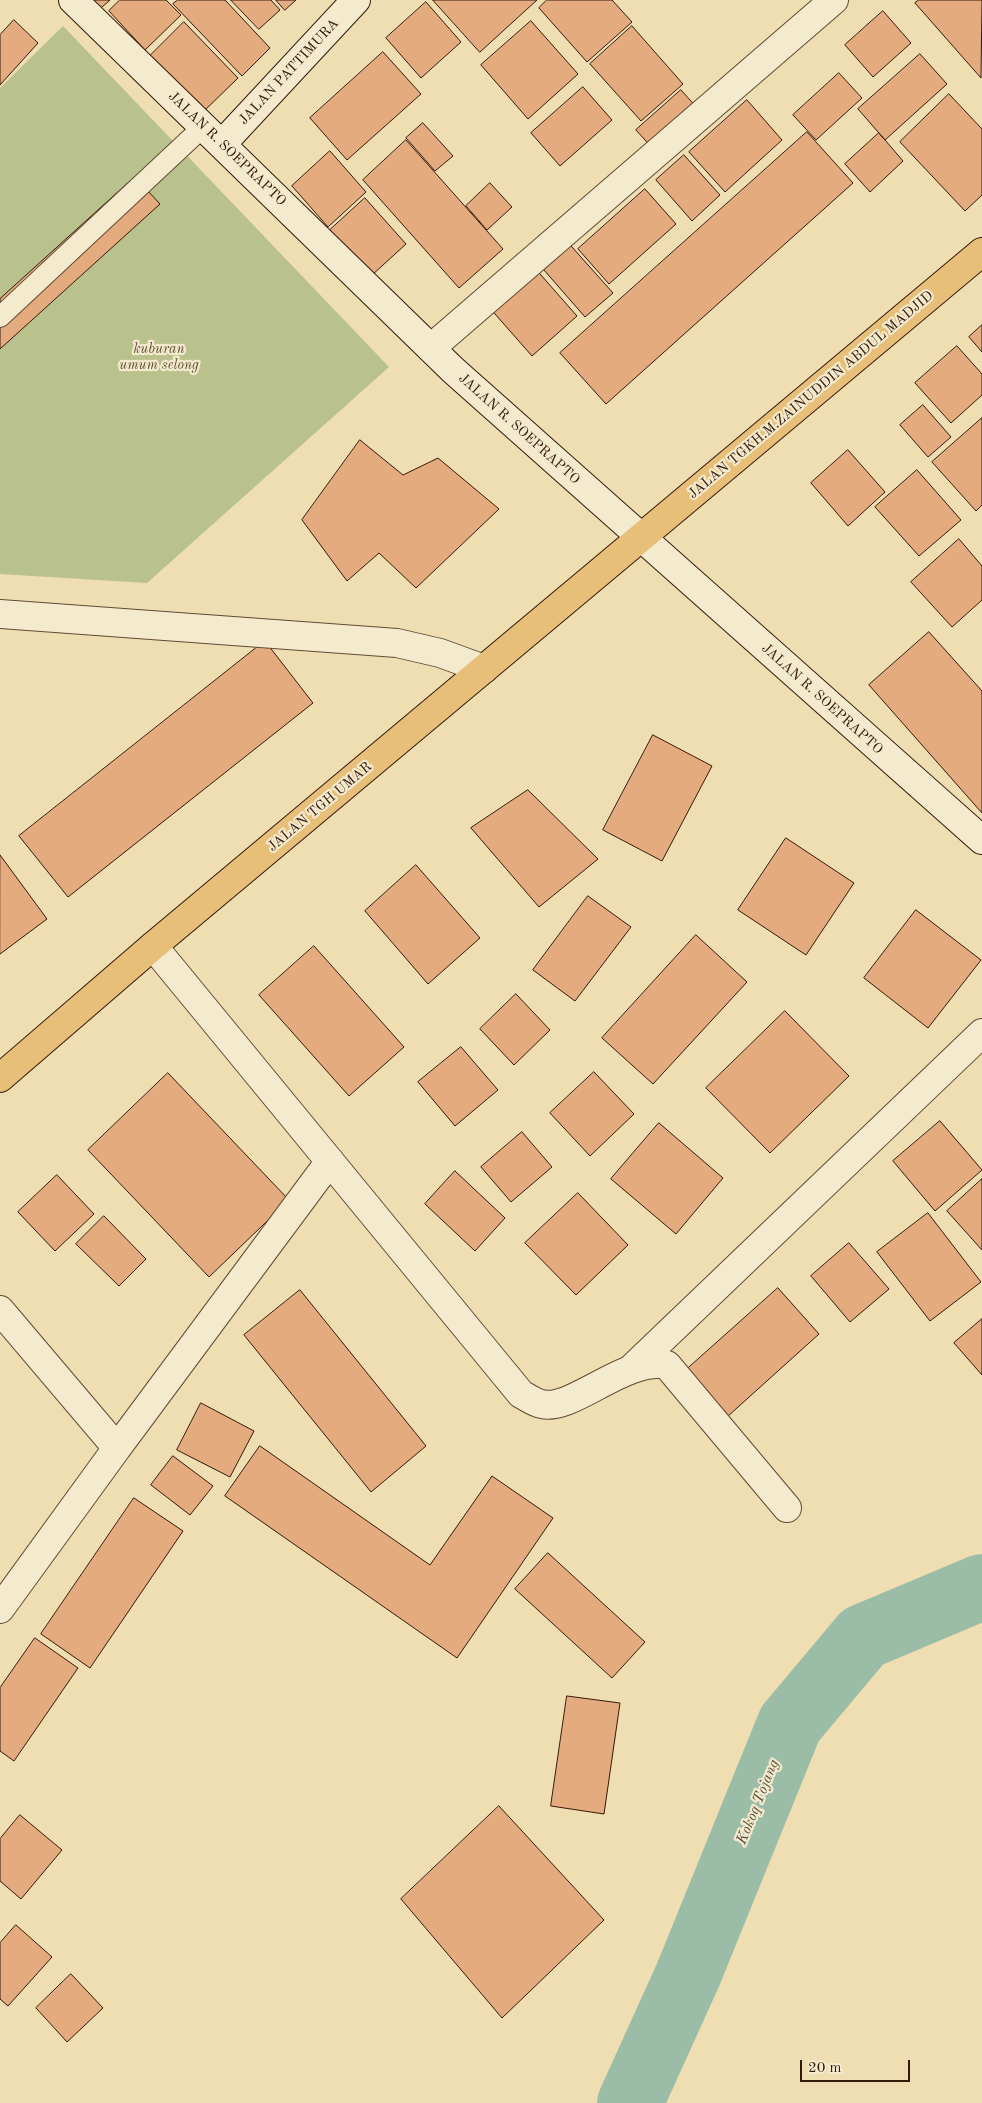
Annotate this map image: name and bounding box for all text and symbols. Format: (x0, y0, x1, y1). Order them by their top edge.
street label: JALAN PATTIMURA (235, 15, 343, 129)
street label: JALAN R. SOEPRAPTO (164, 88, 290, 210)
street label: JALAN TGKH.M.ZAINUDDIN ABDUL MADJID (685, 287, 937, 503)
park label: kuburan umum selong (119, 341, 199, 374)
street label: JALAN R. SOEPRAPTO (455, 370, 583, 488)
street label: JALAN R. SOEPRAPTO (758, 640, 886, 758)
street label: JALAN TGH UMAR (265, 759, 375, 855)
water label: Kokoq Tojang (733, 1757, 783, 1847)
scale bar (802, 2050, 912, 2082)
text: 20 m (808, 2061, 842, 2076)

